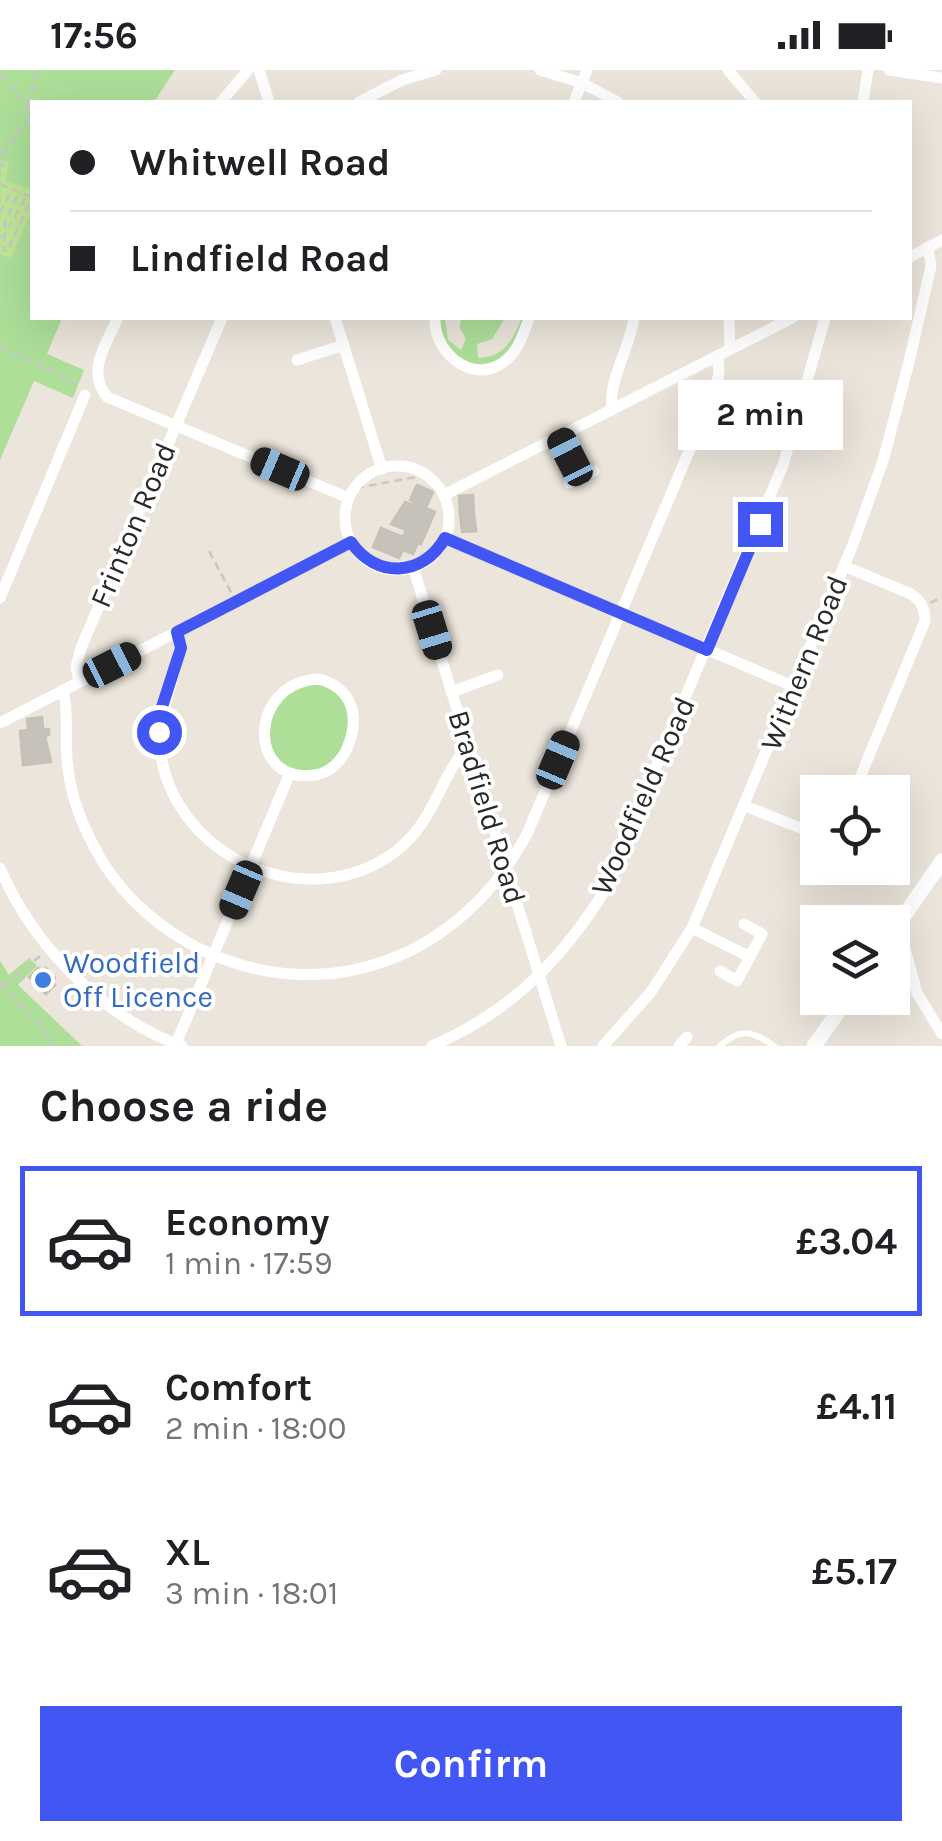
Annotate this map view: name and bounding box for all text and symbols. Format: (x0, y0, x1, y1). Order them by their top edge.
text: 17:56 (50, 13, 138, 58)
text: Whitwell Road (130, 140, 390, 185)
text: Lindfield Road (130, 236, 391, 281)
callout: 2 min (678, 379, 842, 449)
text: 2 min (716, 396, 805, 433)
car (543, 423, 597, 491)
street label: Frinton Road (82, 437, 184, 613)
car (247, 443, 313, 495)
route end (738, 502, 783, 547)
street label: Withern Road (753, 570, 855, 756)
car (409, 597, 455, 663)
car (78, 638, 146, 692)
street label: Woodfield Road (583, 691, 703, 901)
street label: Bradfield Road (440, 706, 534, 908)
route start (137, 710, 182, 755)
car (532, 727, 584, 793)
map controls (800, 775, 910, 1015)
button: locate (800, 775, 910, 885)
car (215, 857, 267, 923)
button: layers (800, 905, 910, 1015)
place label: Woodfield Off Licence (63, 945, 213, 1015)
marker: Woodfield Off Licence (32, 969, 54, 991)
text: Choose a ride (40, 1080, 328, 1132)
icon: car (45, 1196, 135, 1286)
text: Economy (165, 1200, 329, 1245)
text: £3.04 (796, 1219, 897, 1264)
text: 1 min · 17:59 (165, 1245, 332, 1282)
icon: car (45, 1361, 135, 1451)
text: Comfort (165, 1365, 312, 1410)
text: £4.11 (816, 1384, 897, 1429)
text: 2 min · 18:00 (165, 1410, 346, 1447)
icon: car (45, 1526, 135, 1616)
text: XL (165, 1530, 210, 1575)
text: £5.17 (811, 1549, 897, 1594)
text: 3 min · 18:01 (165, 1575, 338, 1612)
button: Confirm (40, 1706, 902, 1821)

